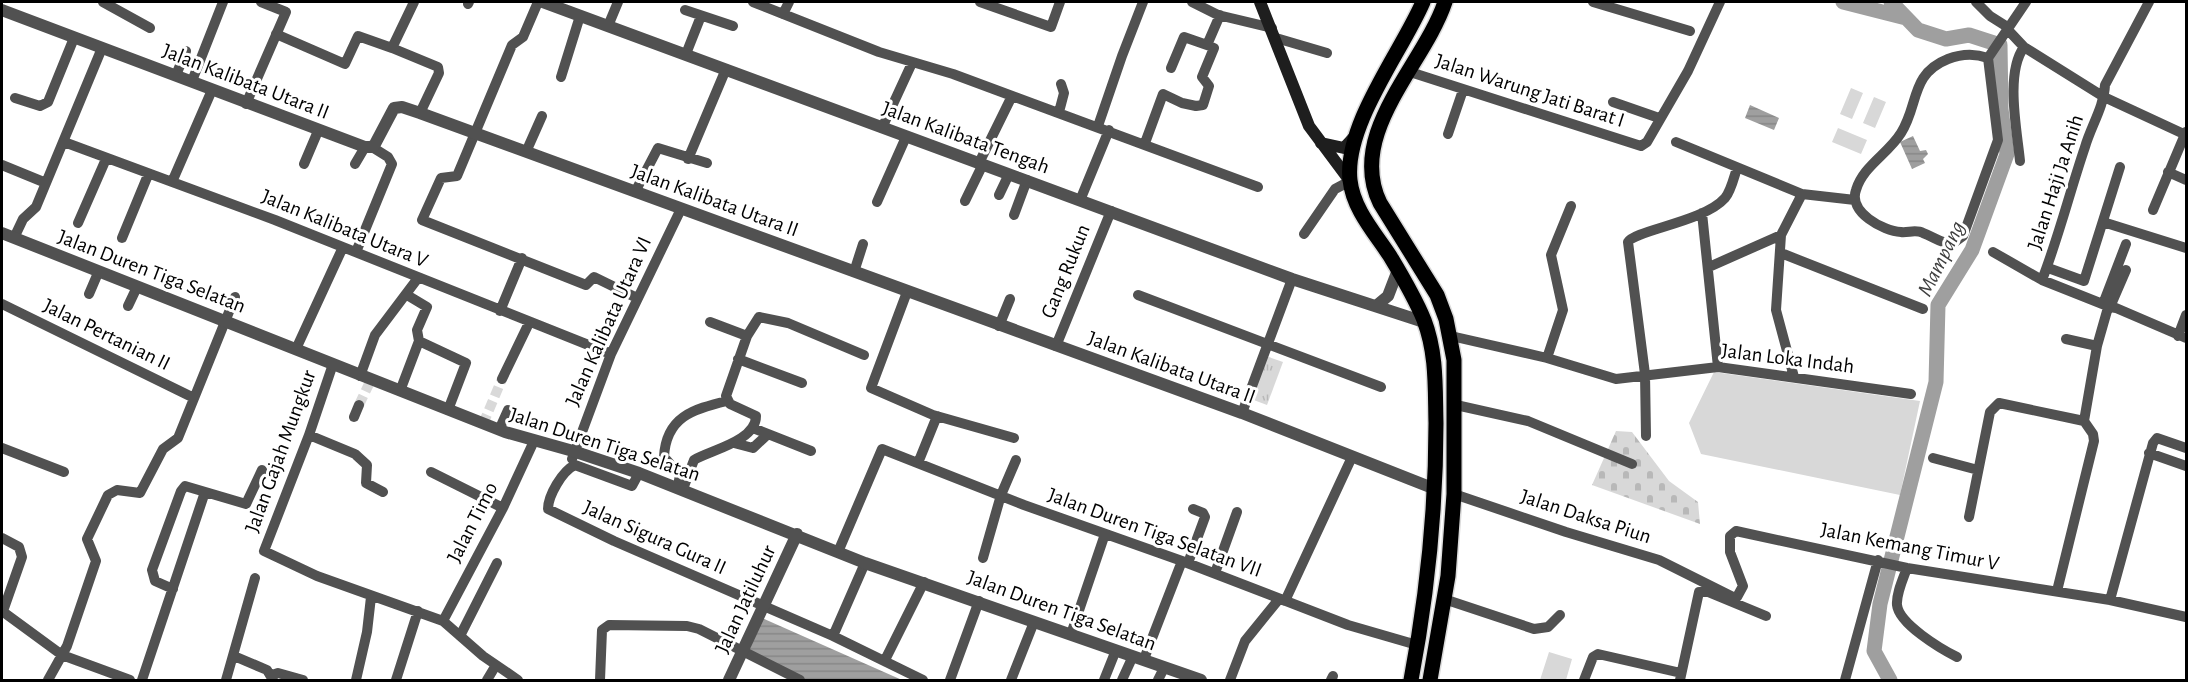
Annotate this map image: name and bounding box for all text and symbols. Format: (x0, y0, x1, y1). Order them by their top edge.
street label: Jalan Kalibata Utara II (160, 40, 332, 123)
street label: Jalan Warung Jati Barat I (1433, 50, 1627, 131)
street label: Jalan Kalibata Tengah (879, 97, 1052, 178)
street label: Jalan Haji Ja Anih (2024, 112, 2087, 252)
street label: Jalan Kalibata Utara II (628, 160, 801, 241)
street label: Jalan Kalibata Utara V (259, 186, 431, 271)
water label: Mampang (1913, 217, 1969, 300)
street label: Gang Rukun (1037, 221, 1094, 321)
street label: Jalan Duren Tiga Selatan (55, 226, 249, 317)
street label: Jalan Kalibata Utara VI (562, 233, 655, 409)
street label: Jalan Pertanian II (40, 295, 174, 374)
street label: Jalan Kalibata Utara II (1085, 327, 1258, 408)
street label: Jalan Loka Indah (1720, 340, 1856, 377)
street label: Jalan Gajah Mungkur (241, 367, 320, 535)
street label: Jalan Duren Tiga Selatan (507, 404, 703, 485)
street label: Jalan Timo (443, 479, 502, 566)
street label: Jalan Duren Tiga Selatan VII (1045, 484, 1264, 581)
street label: Jalan Daksa Piun (1518, 485, 1654, 547)
street label: Jalan Sigura Gura II (580, 497, 729, 578)
street label: Jalan Kemang Timur V (1819, 519, 2001, 574)
street label: Jalan Jatiluhur (711, 542, 780, 656)
street label: Jalan Duren Tiga Selatan (965, 567, 1159, 654)

